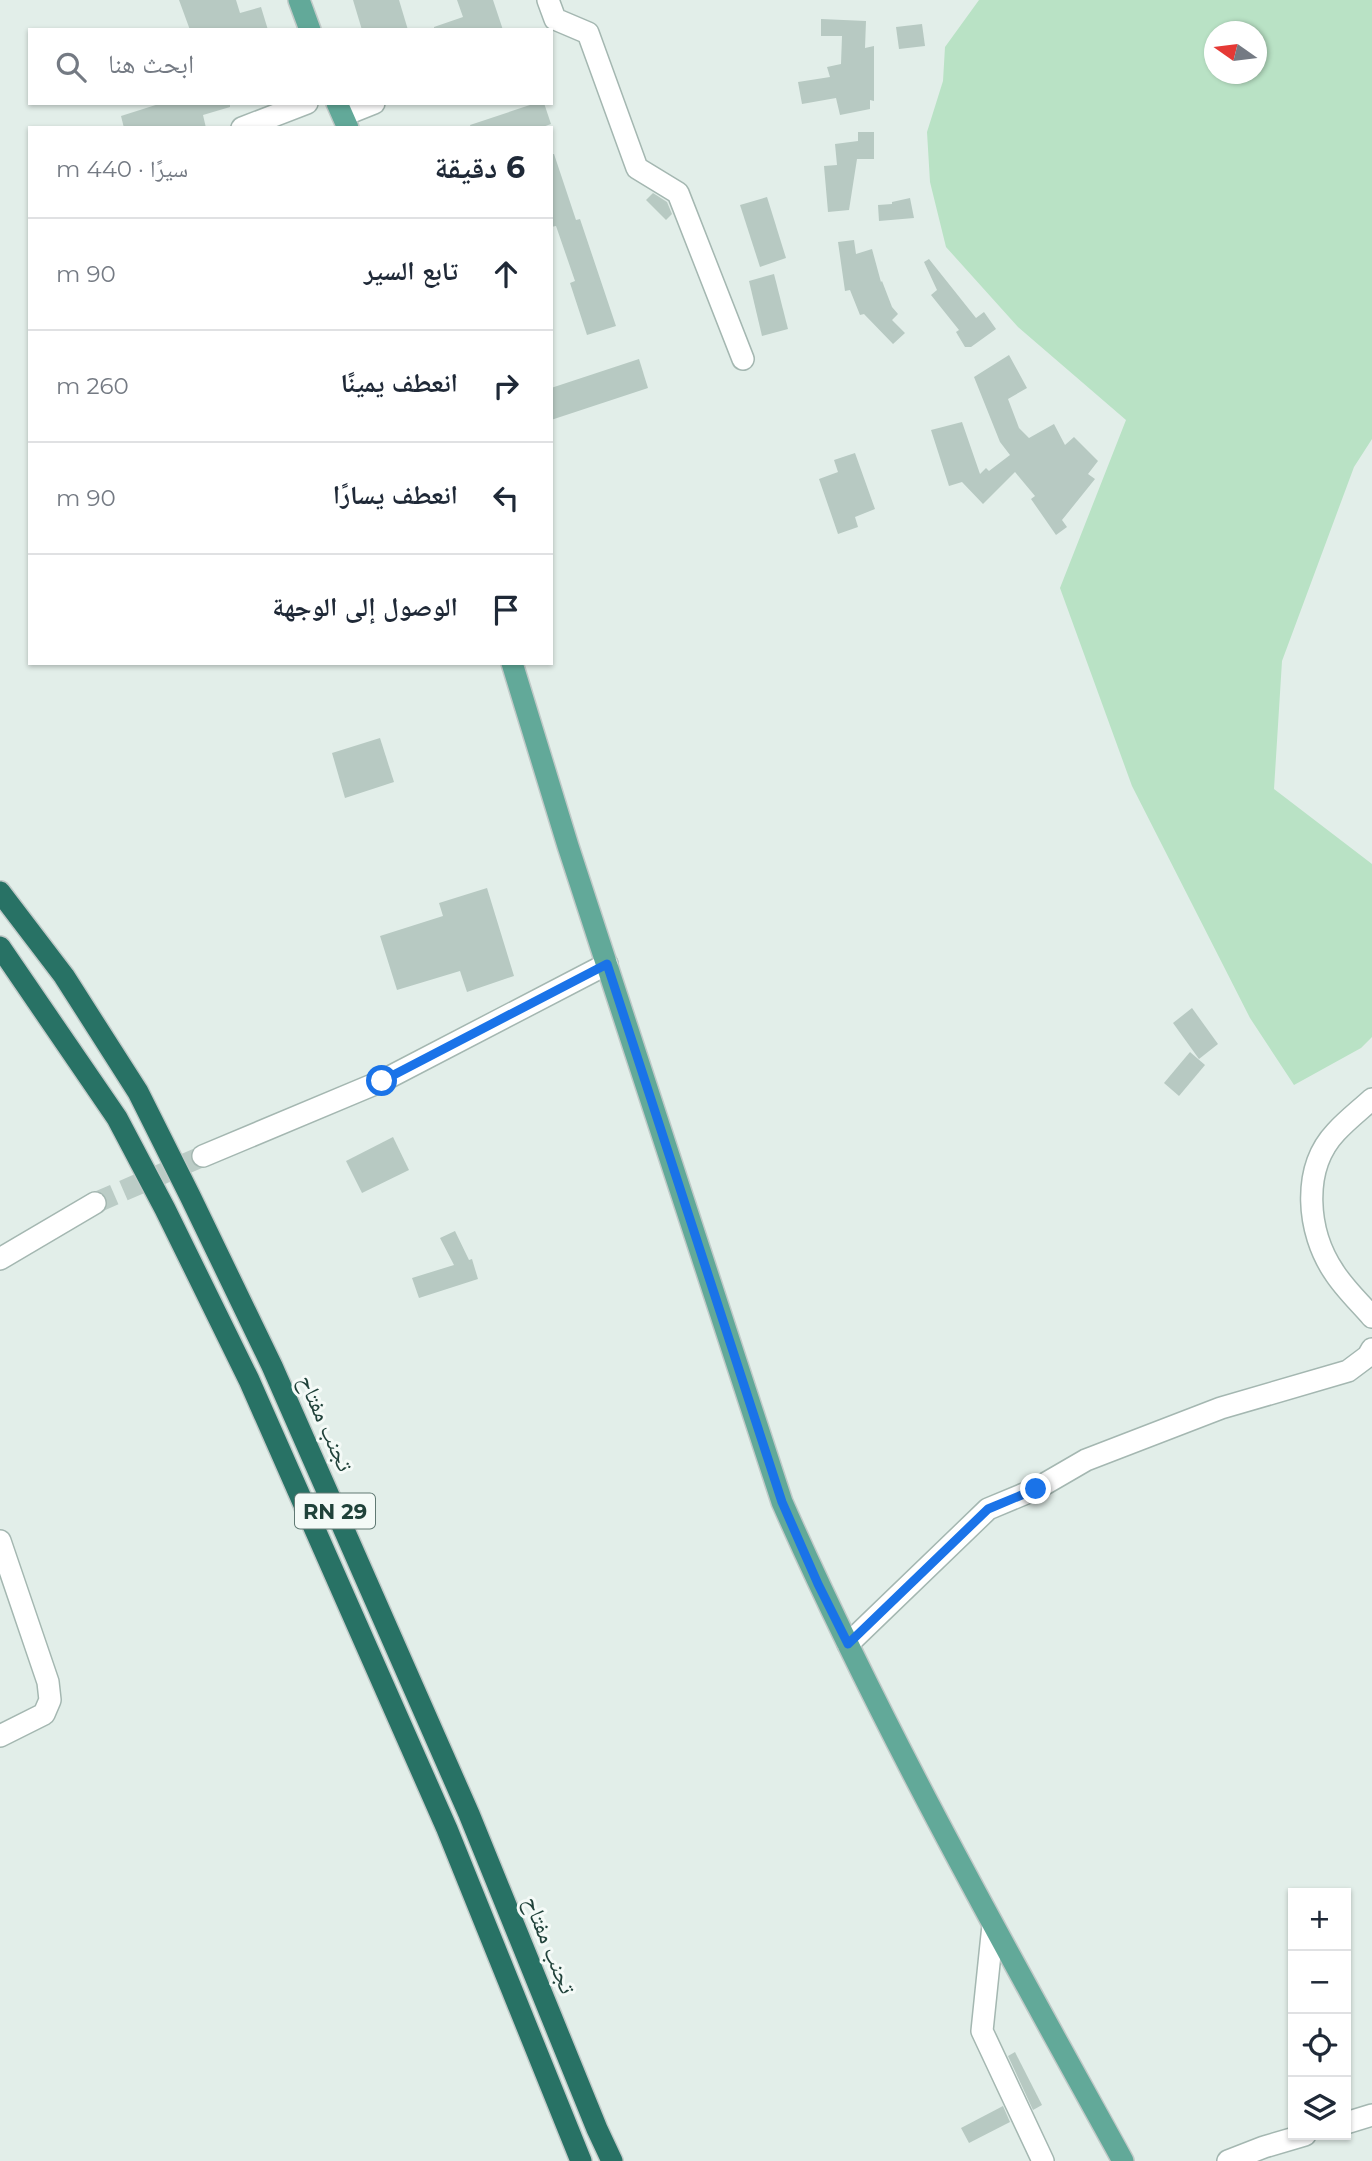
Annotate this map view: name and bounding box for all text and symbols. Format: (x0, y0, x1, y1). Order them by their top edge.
north arrow (1204, 21, 1267, 84)
search box (28, 28, 553, 105)
icon: search (52, 48, 90, 86)
text: ابحث هنا (108, 48, 194, 80)
text: 6 دقيقة (434, 149, 525, 186)
text: سيرًا · 440 m (56, 155, 188, 183)
text: تابع السير (364, 255, 458, 287)
icon: ahead (487, 255, 525, 293)
text: 90 m (56, 260, 116, 288)
text: انعطف يمينًا (340, 367, 458, 399)
icon: right (487, 367, 525, 405)
text: 260 m (56, 372, 129, 400)
text: انعطف يسارًا (333, 479, 458, 511)
icon: left (487, 479, 525, 517)
text: 90 m (56, 484, 116, 512)
text: الوصول إلى الوجهة (272, 591, 458, 623)
icon: arrive (487, 591, 525, 629)
route start (366, 1065, 397, 1096)
street label: تجنب مفتاح (291, 1370, 360, 1476)
route end (1020, 1473, 1051, 1504)
road number: RN 29 (295, 1494, 375, 1528)
map controls (1288, 1888, 1351, 2140)
button: + (1288, 1888, 1351, 1951)
street label: تجنب مفتاح (517, 1892, 582, 1999)
button: − (1288, 1951, 1351, 2014)
button: locate (1288, 2014, 1351, 2077)
button: layers (1288, 2077, 1351, 2140)

